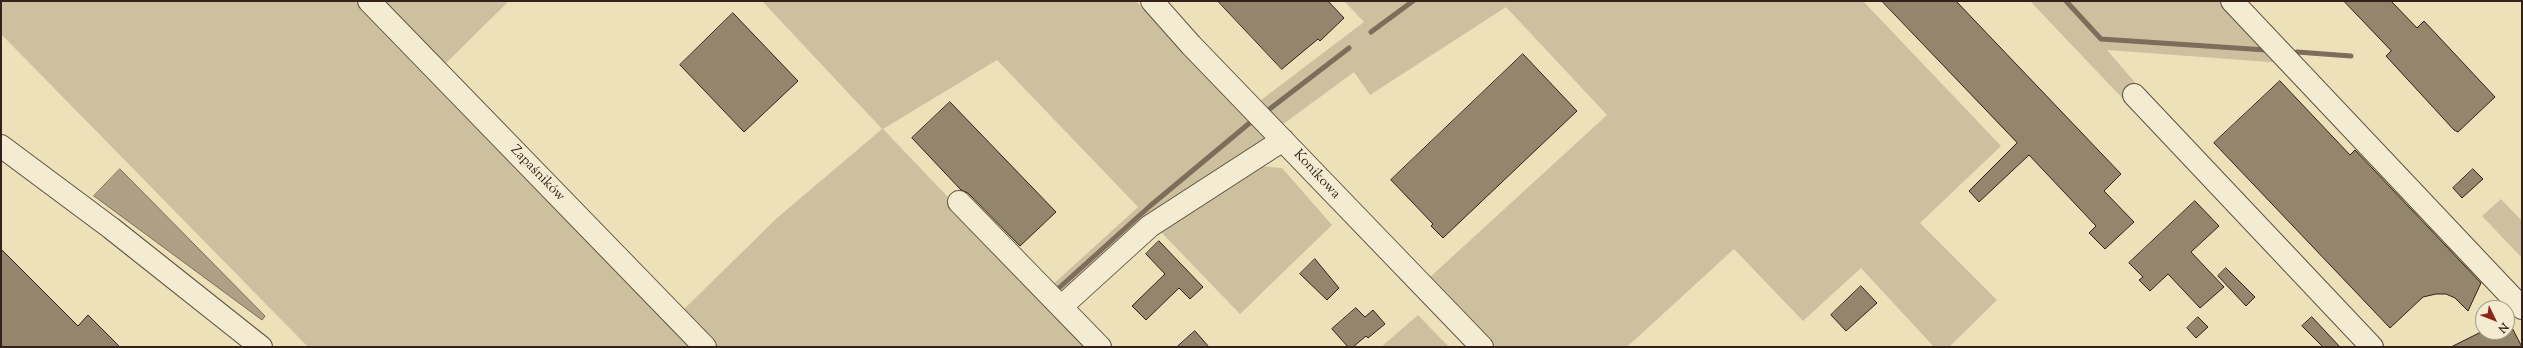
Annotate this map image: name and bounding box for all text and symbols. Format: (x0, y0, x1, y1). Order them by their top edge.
street label: Zapaśników (506, 143, 568, 205)
street label: Konikowa (1289, 147, 1343, 203)
north arrow (2475, 300, 2515, 340)
text: N (2494, 319, 2512, 336)

